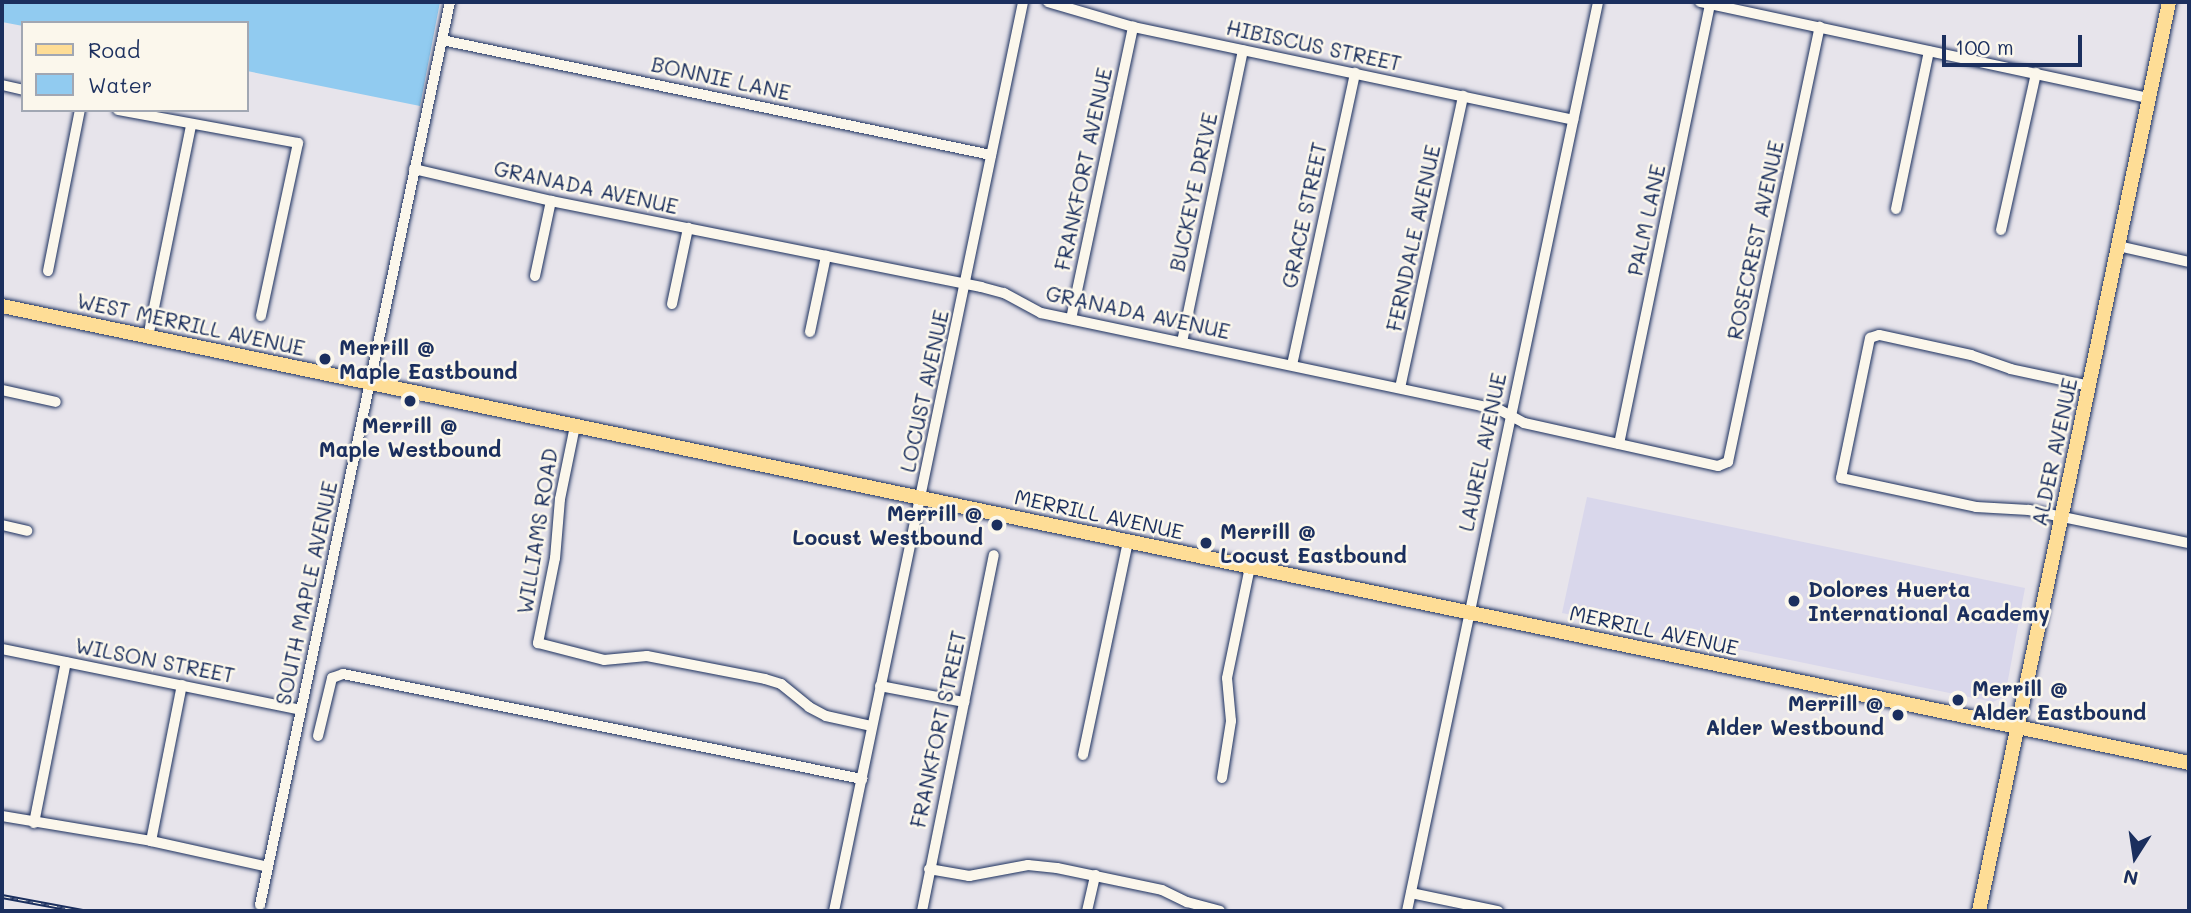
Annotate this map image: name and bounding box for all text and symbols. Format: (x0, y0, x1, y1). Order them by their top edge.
street label: HIBISCUS STREET (1224, 14, 1404, 76)
legend (21, 21, 248, 112)
scale bar (1946, 21, 2086, 65)
text: 100 m (1955, 33, 2014, 60)
text: Road (88, 36, 140, 63)
street label: BONNIE LANE (649, 51, 793, 105)
street label: FRANKFORT AVENUE (1049, 65, 1117, 273)
text: Water (88, 71, 152, 98)
street label: BUCKEYE DRIVE (1164, 110, 1222, 274)
street label: ROSECREST AVENUE (1722, 138, 1788, 342)
street label: GRACE STREET (1276, 140, 1332, 290)
street label: FERNDALE AVENUE (1381, 142, 1445, 334)
street label: GRANADA AVENUE (492, 155, 680, 219)
street label: PALM LANE (1622, 162, 1670, 278)
street label: GRANADA AVENUE (1044, 280, 1232, 344)
street label: WEST MERRILL AVENUE (74, 287, 308, 361)
street label: LOCUST AVENUE (894, 307, 954, 475)
place label: Merrill @ Maple Eastbound (339, 334, 518, 384)
marker: Merrill @ Maple Eastbound (317, 351, 333, 367)
street label: LAUREL AVENUE (1453, 370, 1511, 534)
street label: ALDER AVENUE (2026, 376, 2082, 528)
marker: Merrill @ Maple Westbound (402, 393, 418, 409)
place label: Merrill @ Maple Westbound (319, 412, 501, 462)
street label: WILLIAMS ROAD (511, 446, 563, 616)
street label: SOUTH MAPLE AVENUE (270, 479, 342, 707)
street label: MERRILL AVENUE (1012, 484, 1186, 544)
place label: Merrill @ Locust Westbound (792, 500, 983, 550)
marker: Merrill @ Locust Westbound (989, 517, 1005, 533)
place label: Merrill @ Locust Eastbound (1220, 518, 1407, 568)
marker: Merrill @ Locust Eastbound (1198, 535, 1214, 551)
place label: Dolores Huerta International Academy (1808, 576, 2050, 626)
marker: Dolores Huerta International Academy (1786, 593, 1802, 609)
street label: MERRILL AVENUE (1567, 600, 1741, 660)
street label: FRANKFORT STREET (905, 628, 971, 830)
street label: WILSON STREET (73, 632, 237, 688)
place label: Merrill @ Alder Eastbound (1972, 675, 2146, 725)
place label: Merrill @ Alder Westbound (1706, 690, 1884, 740)
marker: Merrill @ Alder Eastbound (1950, 692, 1966, 708)
marker: Merrill @ Alder Westbound (1890, 707, 1906, 723)
north arrow (2100, 822, 2170, 892)
text: N (2121, 864, 2140, 892)

